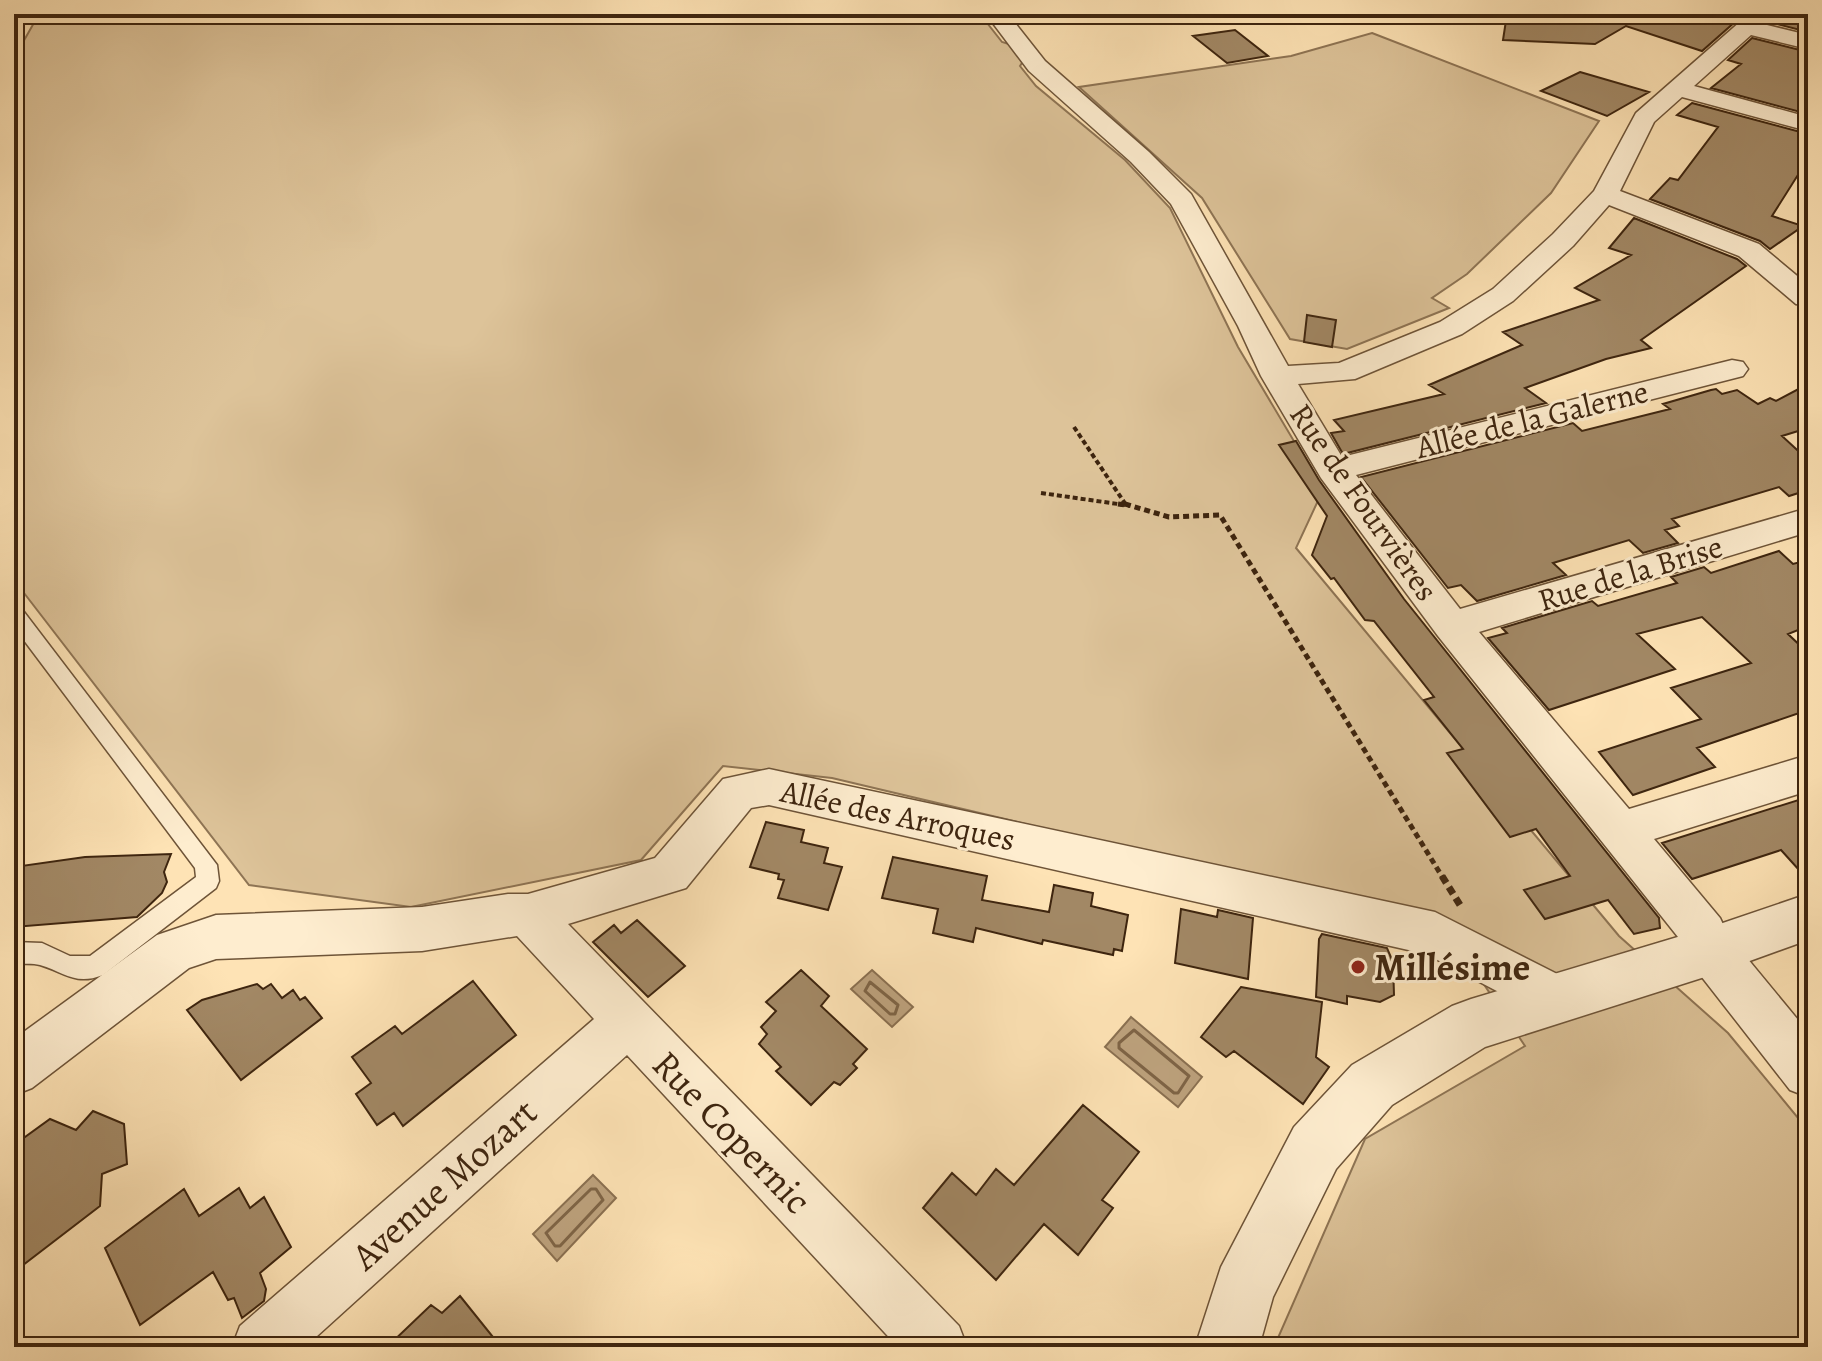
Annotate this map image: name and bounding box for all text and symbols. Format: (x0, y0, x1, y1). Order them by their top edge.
street label: Allée de la Galerne (1410, 369, 1653, 469)
street label: Rue de Fourvières (1279, 394, 1449, 610)
street label: Rue de la Brise (1532, 524, 1728, 622)
street label: Allée des Arroques (776, 768, 1019, 861)
place label: Millésime (1374, 941, 1530, 993)
marker: Millésime (1349, 958, 1367, 976)
street label: Rue Copernic (641, 1039, 823, 1225)
street label: Avenue Mozart (339, 1087, 548, 1282)

